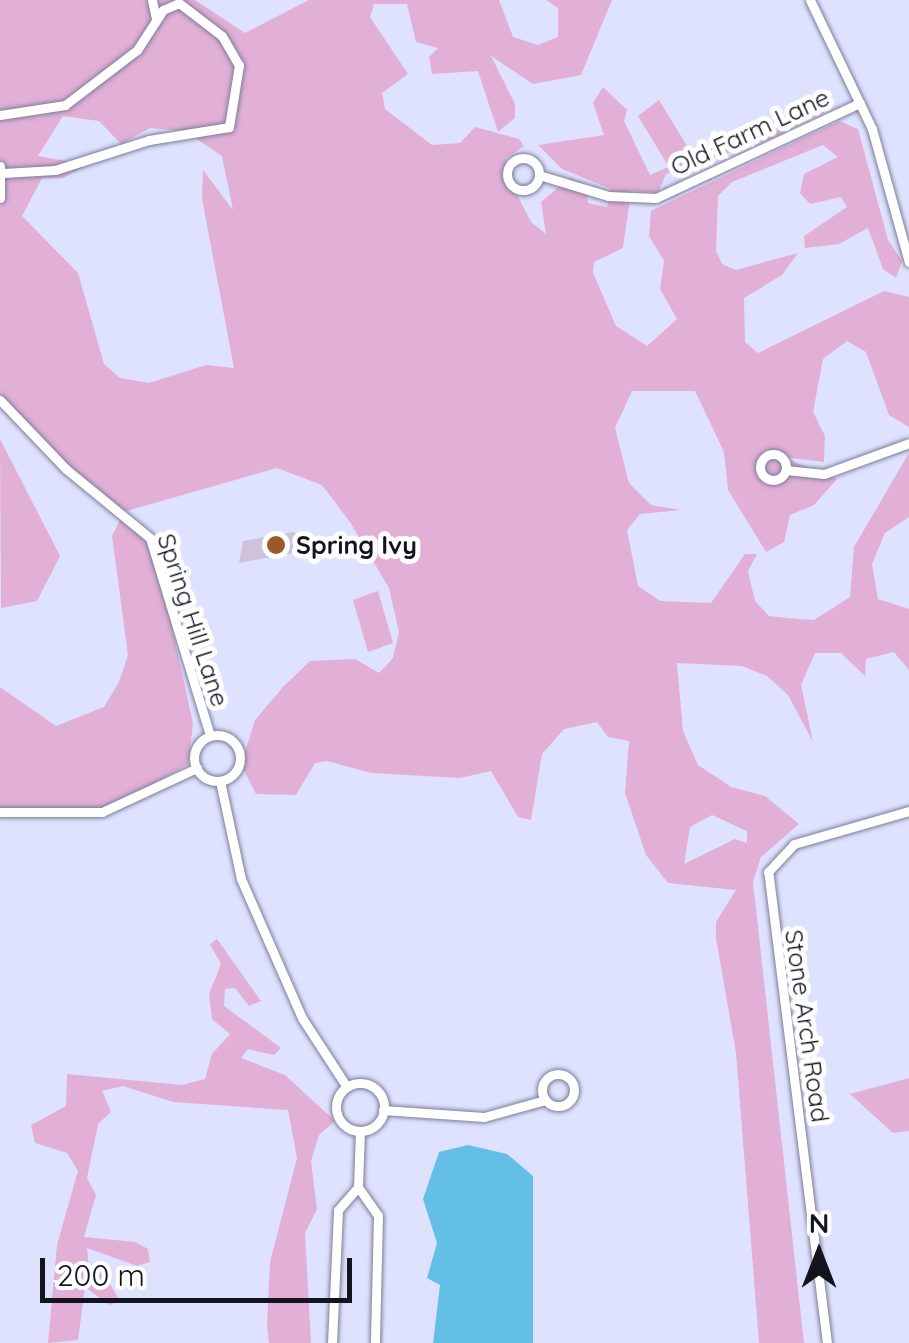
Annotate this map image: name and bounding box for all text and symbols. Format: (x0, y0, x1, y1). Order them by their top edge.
street label: Old Farm Lane (666, 82, 834, 182)
street label: Spring Hill Lane (151, 530, 235, 710)
place label: Spring Ivy (296, 530, 417, 560)
marker: Spring Ivy (265, 534, 287, 556)
street label: Stone Arch Road (779, 928, 835, 1124)
north arrow (769, 1203, 869, 1303)
text: N (809, 1205, 829, 1240)
scale bar (45, 1238, 358, 1300)
text: 200 m (57, 1256, 145, 1294)

